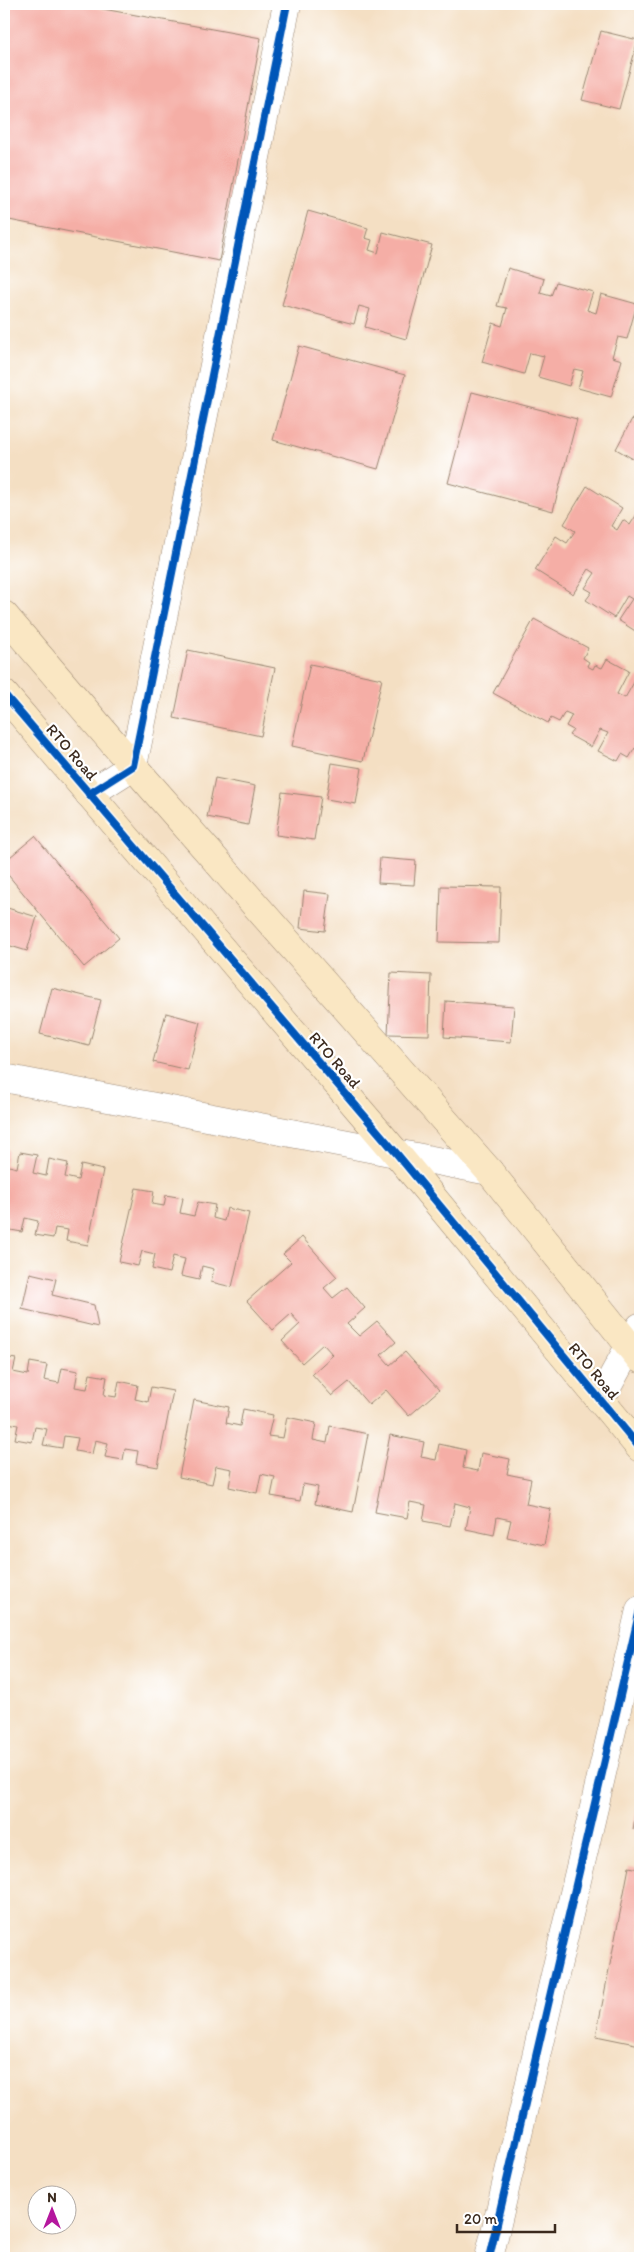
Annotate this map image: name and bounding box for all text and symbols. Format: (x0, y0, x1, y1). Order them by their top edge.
street label: RTO Road (42, 720, 102, 784)
street label: RTO Road (305, 1028, 365, 1092)
street label: RTO Road (565, 1339, 623, 1404)
north arrow (28, 2184, 78, 2234)
text: N (47, 2189, 57, 2206)
scale bar (457, 2202, 554, 2234)
text: 20 m (464, 2210, 498, 2228)

